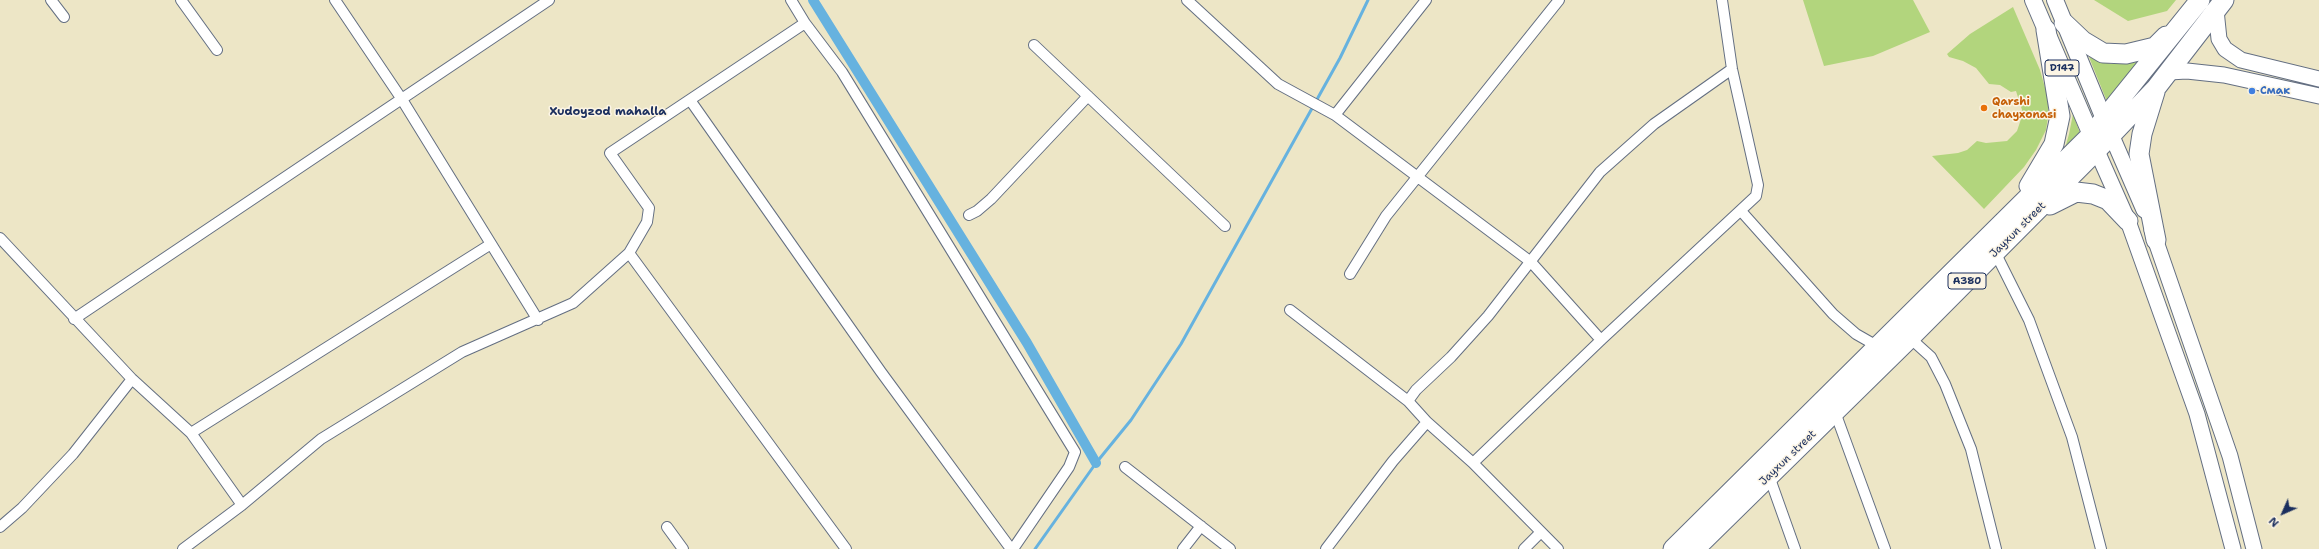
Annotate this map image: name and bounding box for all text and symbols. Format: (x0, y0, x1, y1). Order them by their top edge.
road number: D147 (2045, 60, 2079, 76)
place label: Смак (2260, 84, 2290, 98)
marker: Смак (2247, 86, 2257, 96)
place label: Qarshi chayxonasi (1992, 95, 2056, 121)
marker: Qarshi chayxonasi (1979, 103, 1989, 113)
district label: Xudoyzod mahalla (549, 105, 667, 119)
street label: Jayxun street (1987, 199, 2049, 261)
road number: A380 (1948, 273, 1986, 289)
street label: Jayxun street (1757, 428, 1819, 488)
north arrow (2263, 493, 2303, 533)
text: N (2266, 513, 2283, 530)

